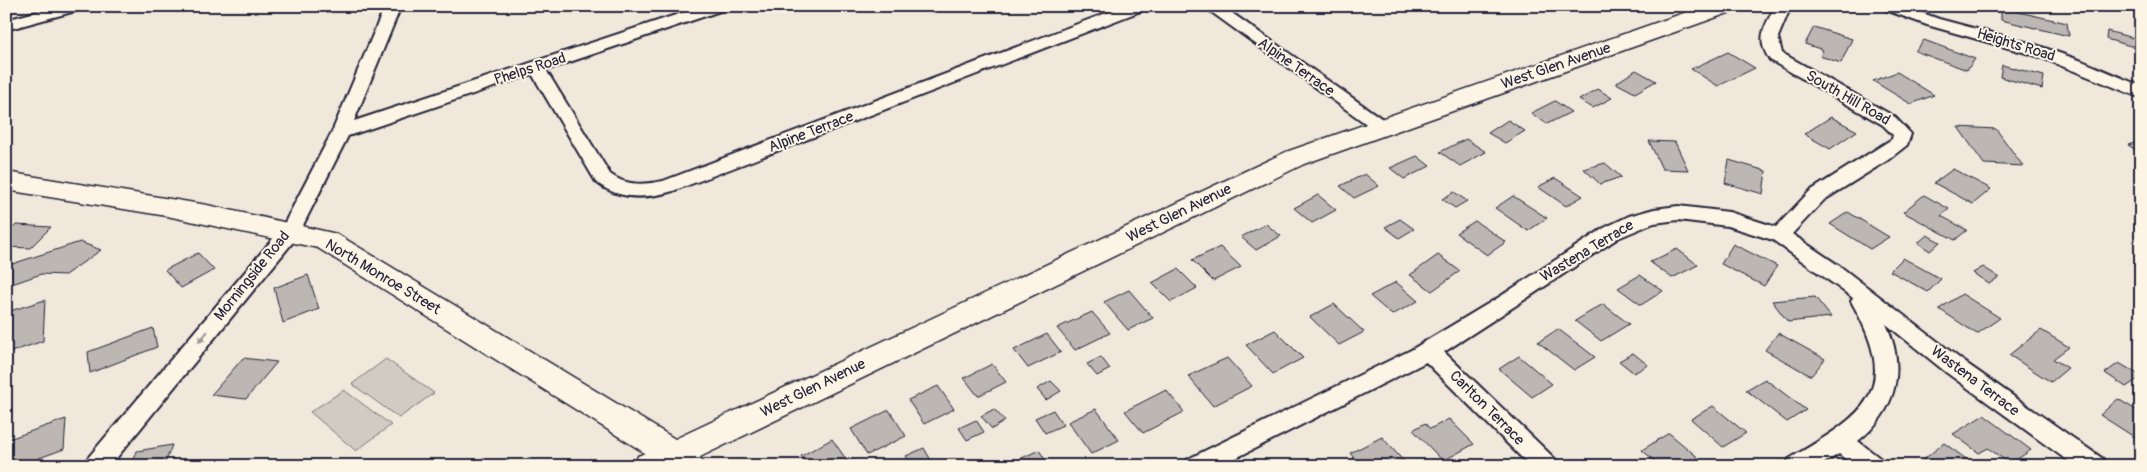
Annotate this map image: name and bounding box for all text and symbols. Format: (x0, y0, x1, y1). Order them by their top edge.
street label: Heights Road (1975, 24, 2057, 66)
street label: Alpine Terrace (1254, 34, 1339, 101)
street label: West Glen Avenue (1499, 38, 1614, 94)
street label: Phelps Road (492, 48, 568, 90)
street label: South Hill Road (1802, 66, 1894, 130)
street label: Alpine Terrace (766, 107, 857, 157)
street label: West Glen Avenue (1123, 179, 1235, 247)
street label: Wastena Terrace (1537, 215, 1638, 286)
street label: Morningside Road (210, 227, 294, 325)
street label: North Monroe Street (322, 235, 445, 320)
one-way arrow (197, 330, 208, 343)
street label: Wastena Terrace (1927, 342, 2023, 421)
street label: West Glen Avenue (757, 354, 869, 422)
street label: Carlton Terrace (1446, 367, 1529, 450)

